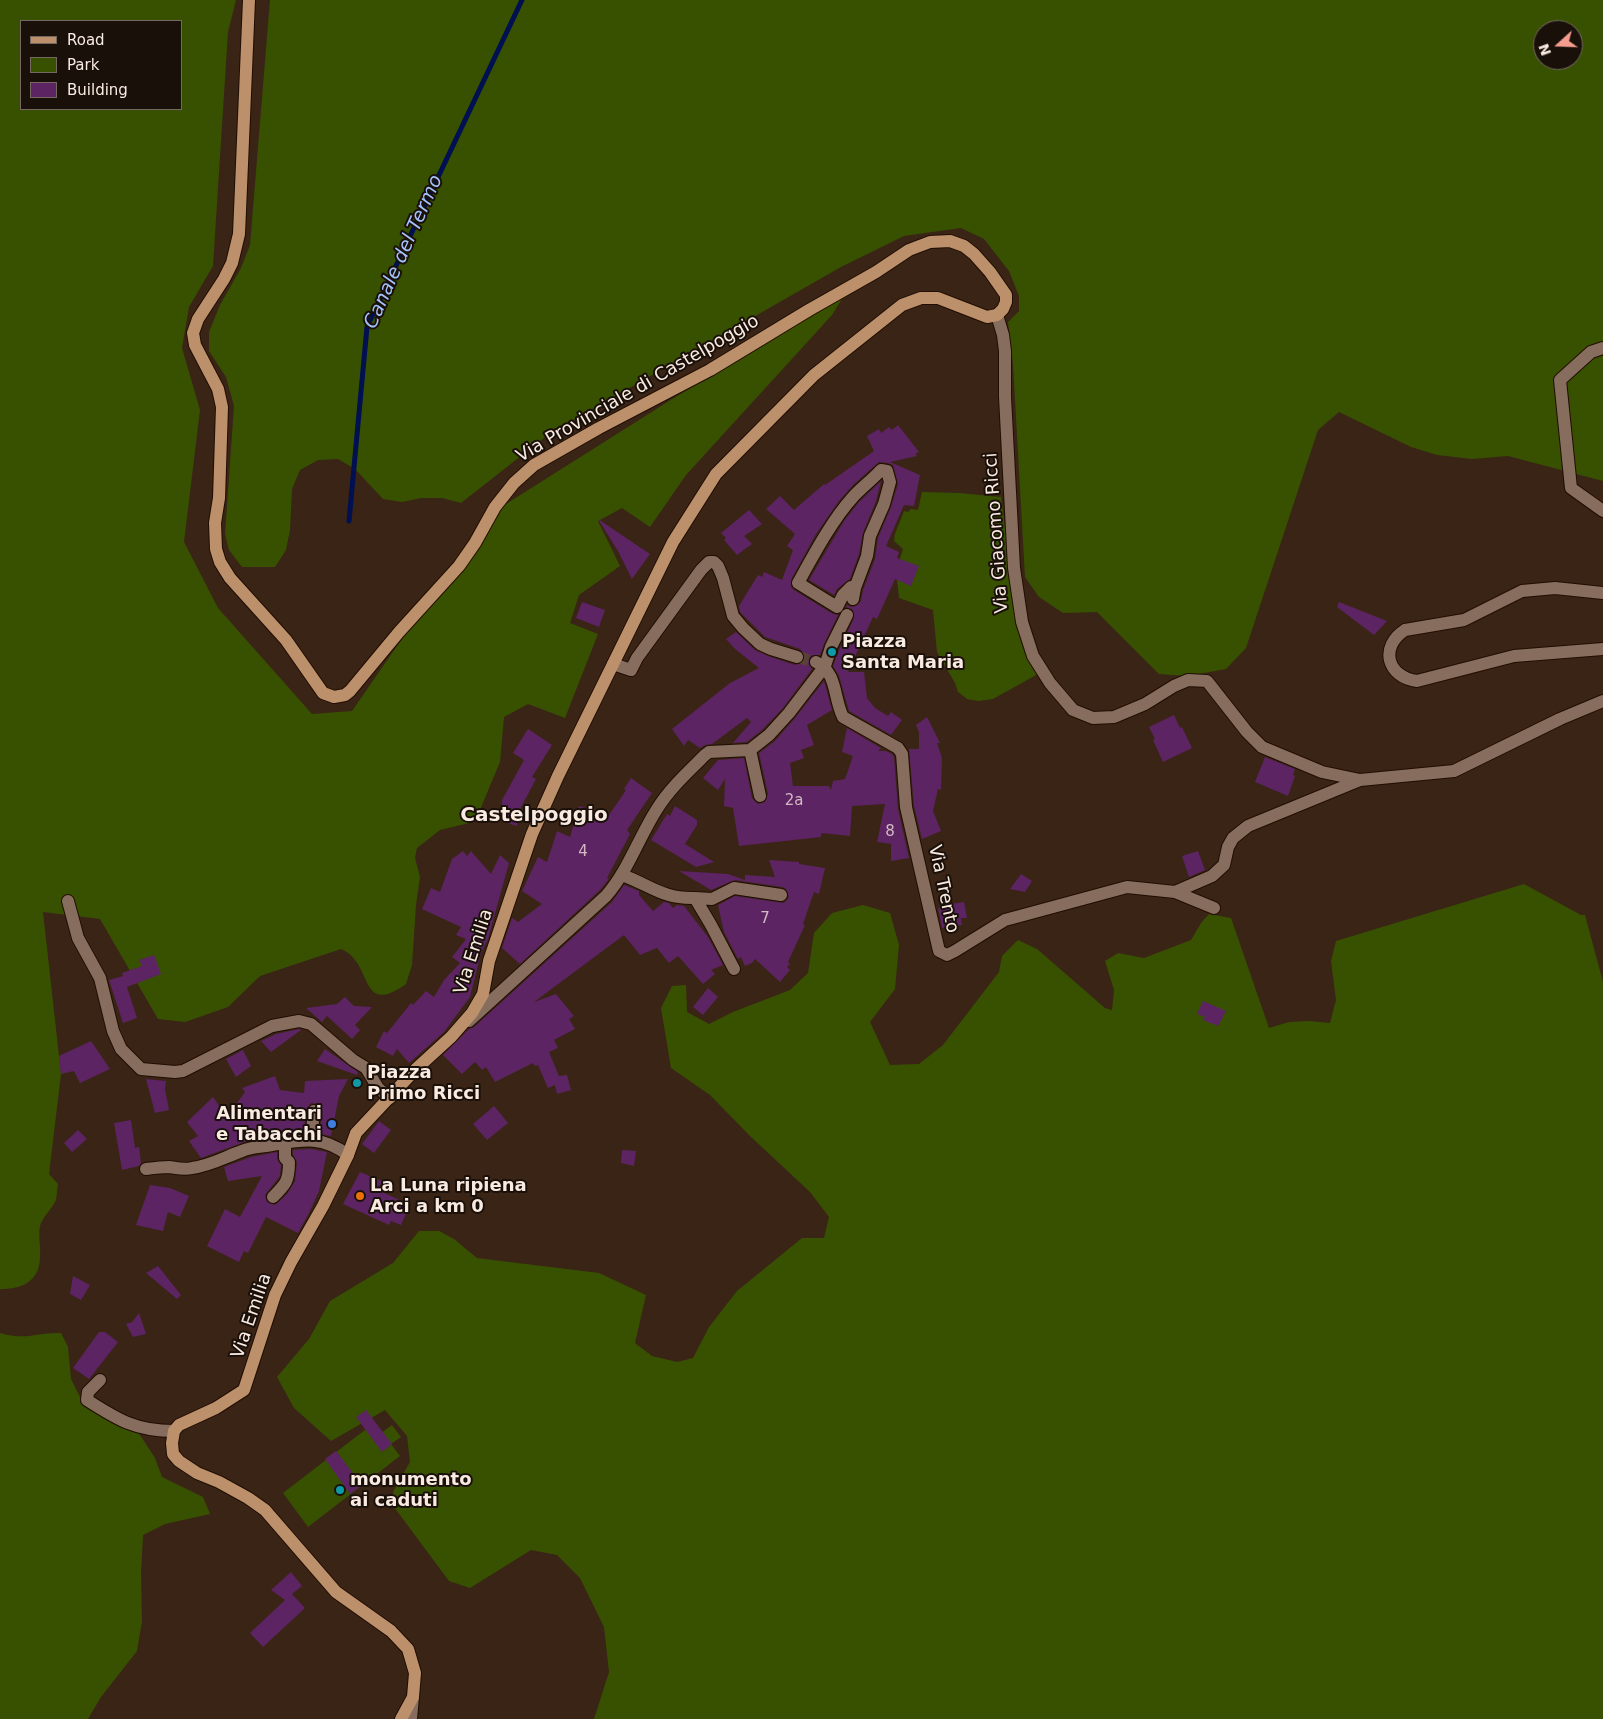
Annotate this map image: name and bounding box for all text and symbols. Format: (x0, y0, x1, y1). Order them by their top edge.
legend (20, 20, 182, 110)
north arrow (1533, 20, 1583, 70)
text: Road (67, 31, 105, 49)
text: N (1535, 42, 1554, 58)
text: Park (67, 56, 99, 74)
text: Building (67, 81, 128, 99)
water label: Canale del Termo (360, 172, 448, 332)
street label: Via Provinciale di Castelpoggio (513, 311, 763, 467)
street label: Via Giacomo Ricci (981, 452, 1013, 614)
place label: Piazza Santa Maria (842, 631, 964, 674)
marker: Piazza Santa Maria (826, 646, 838, 658)
house number: 2a (785, 792, 803, 810)
district label: Castelpoggio (460, 804, 608, 828)
house number: 8 (885, 823, 895, 841)
house number: 4 (578, 843, 588, 861)
street label: Via Trento (923, 843, 963, 935)
street label: Via Emilia (450, 907, 498, 997)
house number: 7 (760, 910, 770, 928)
place label: Piazza Primo Ricci (367, 1062, 480, 1104)
marker: Piazza Primo Ricci (351, 1077, 363, 1089)
place label: Alimentari e Tabacchi (216, 1103, 322, 1146)
marker: Alimentari e Tabacchi (326, 1118, 338, 1130)
place label: La Luna ripiena Arci a km 0 (370, 1175, 527, 1218)
marker: La Luna ripiena Arci a km 0 (354, 1190, 366, 1202)
street label: Via Emilia (227, 1271, 277, 1361)
place label: monumento ai caduti (350, 1469, 472, 1512)
marker: monumento ai caduti (334, 1484, 346, 1496)

